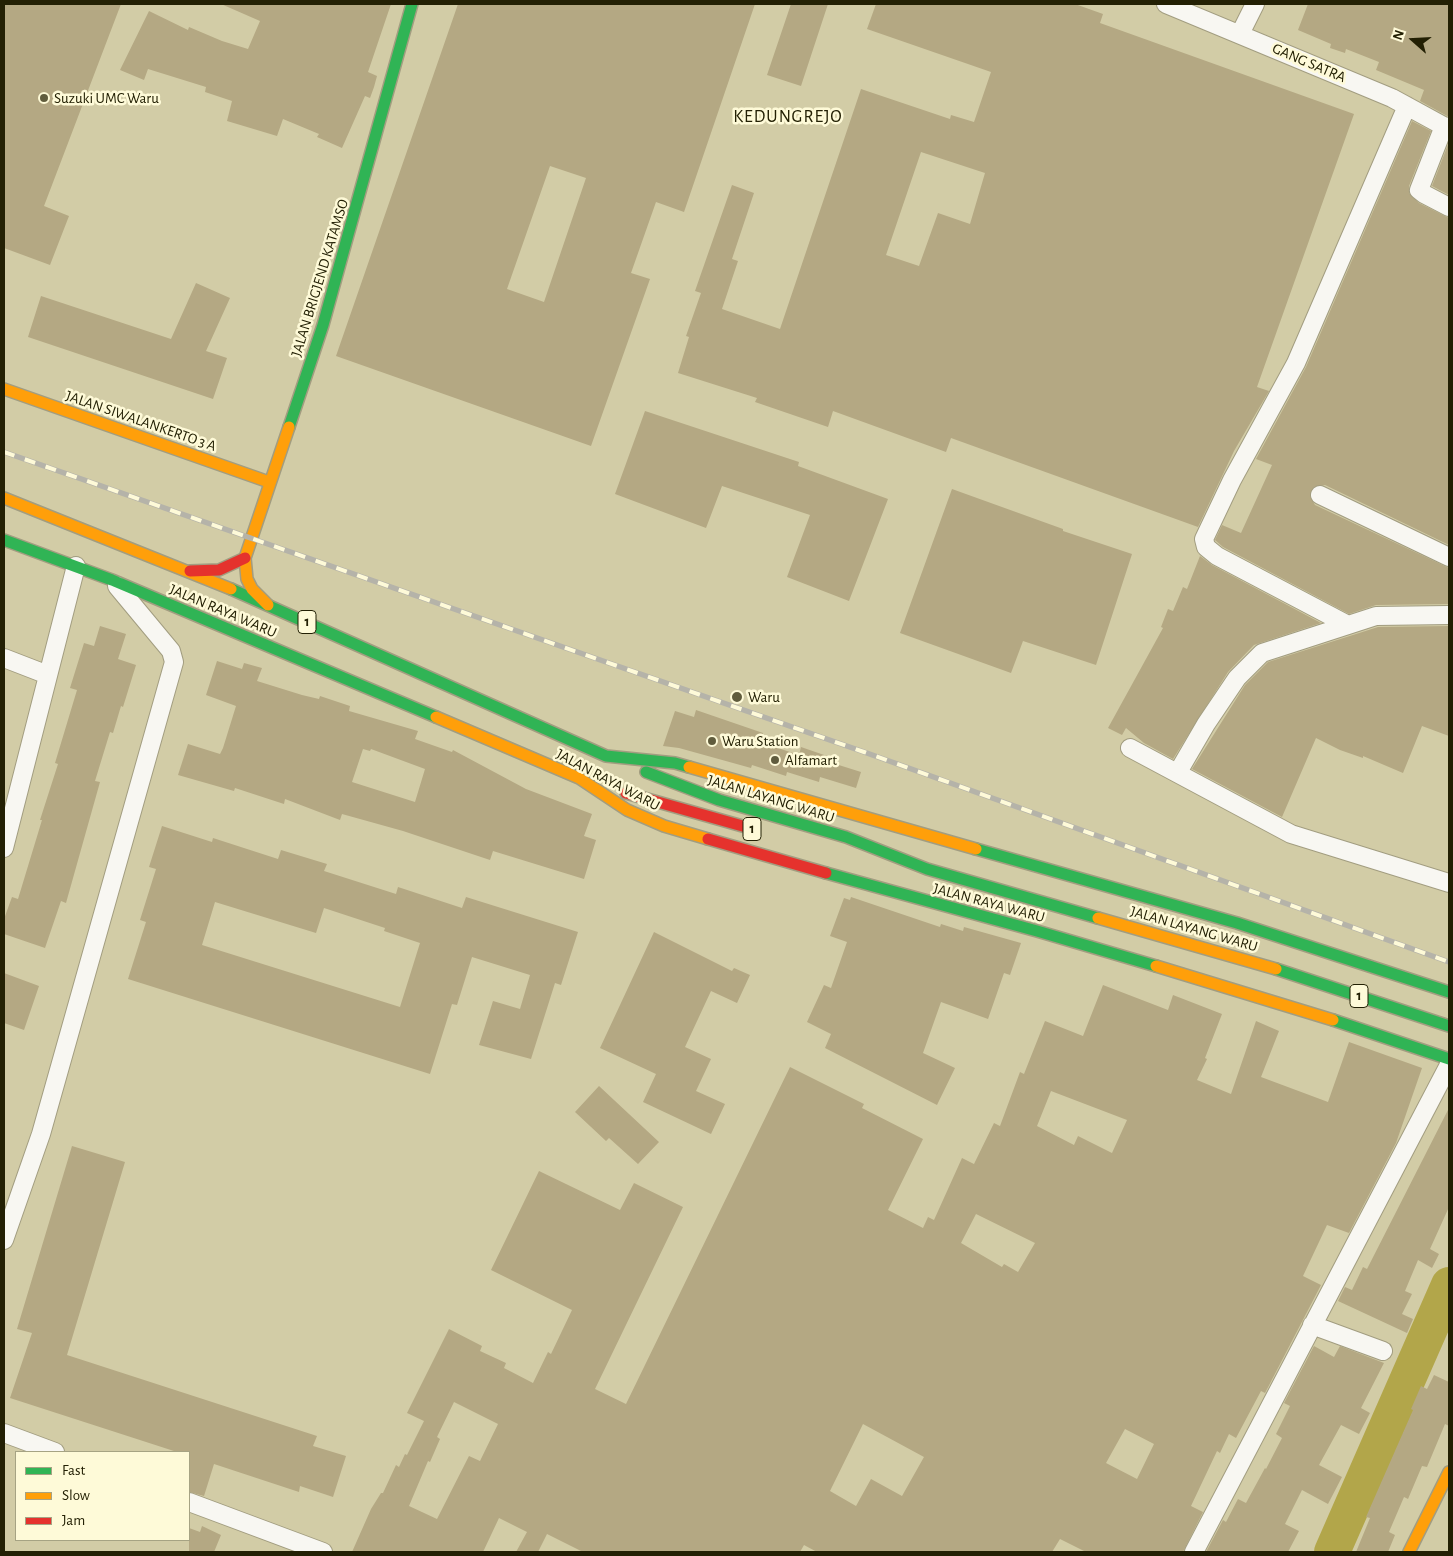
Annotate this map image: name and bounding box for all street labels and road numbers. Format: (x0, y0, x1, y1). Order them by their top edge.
street label: GANG SATRA (1269, 39, 1349, 87)
street label: JALAN BRIGJEND KATAMSO (287, 197, 353, 359)
street label: JALAN SIWALANKERTO 3 A (63, 387, 219, 455)
street label: JALAN RAYA WARU (167, 580, 279, 642)
road number: 1 (298, 610, 316, 634)
street label: JALAN RAYA WARU (553, 745, 663, 815)
street label: JALAN LAYANG WARU (705, 771, 837, 827)
road number: 1 (743, 818, 761, 841)
street label: JALAN RAYA WARU (931, 879, 1047, 927)
street label: JALAN LAYANG WARU (1128, 902, 1260, 956)
road number: 1 (1350, 984, 1368, 1008)

